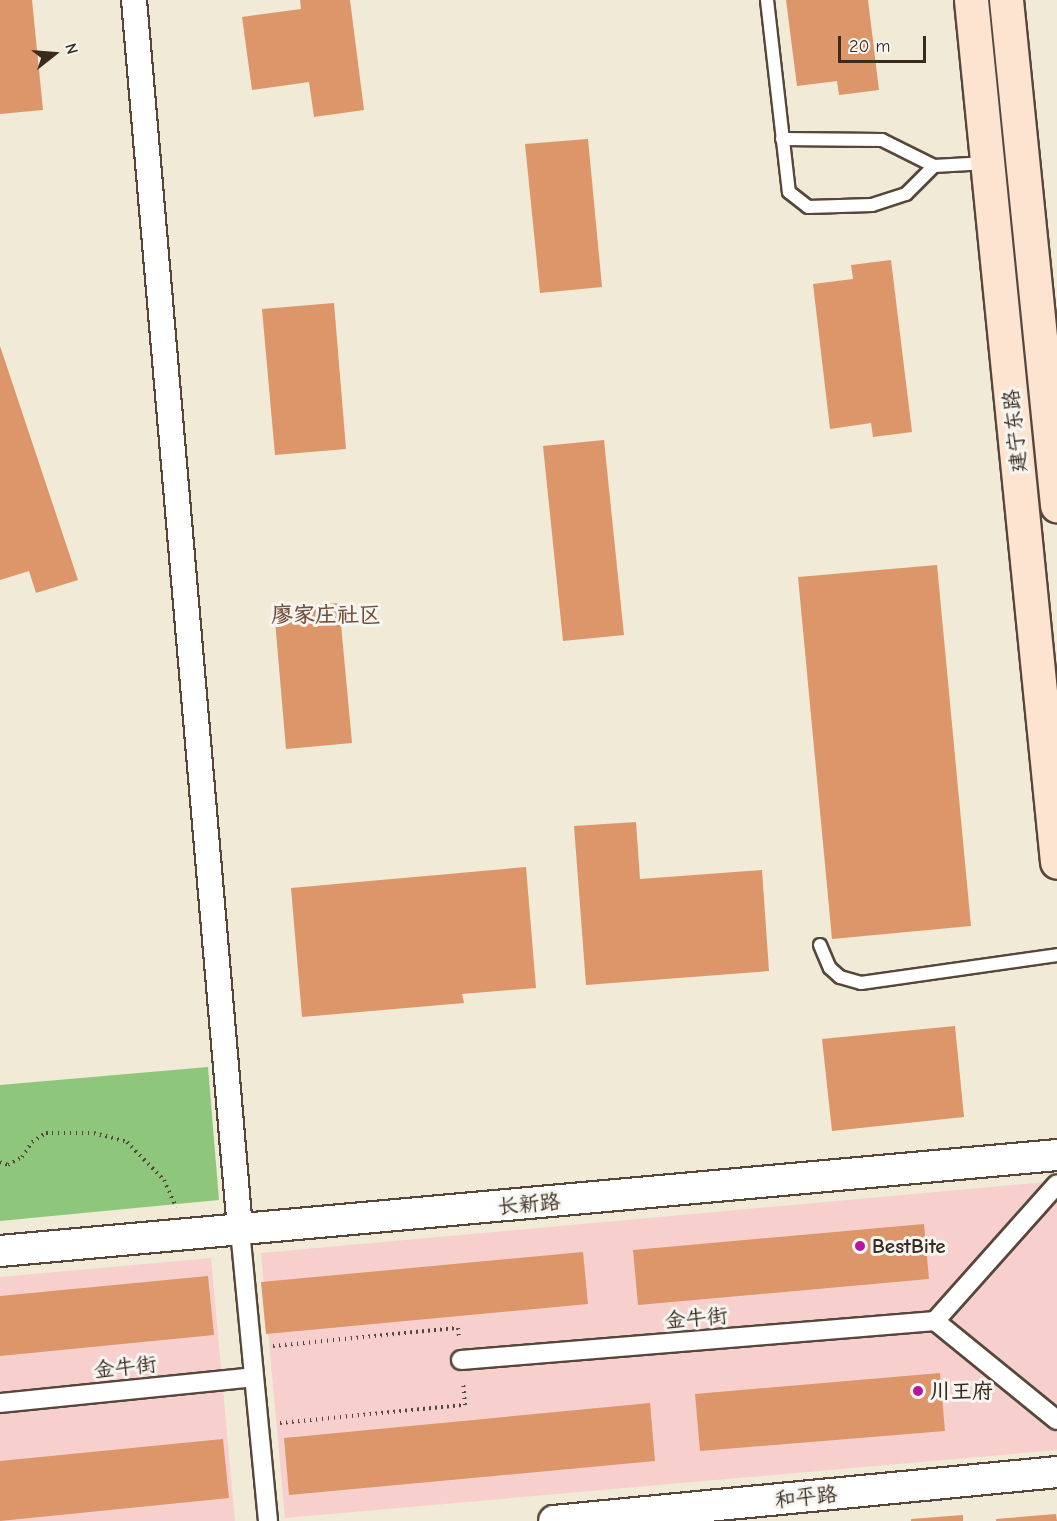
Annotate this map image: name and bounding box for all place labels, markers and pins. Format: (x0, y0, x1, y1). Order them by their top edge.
place label: BestBite (872, 1233, 946, 1259)
marker: BestBite (853, 1239, 867, 1253)
place label: 川王府 (930, 1378, 993, 1404)
marker: 川王府 (911, 1384, 925, 1398)

